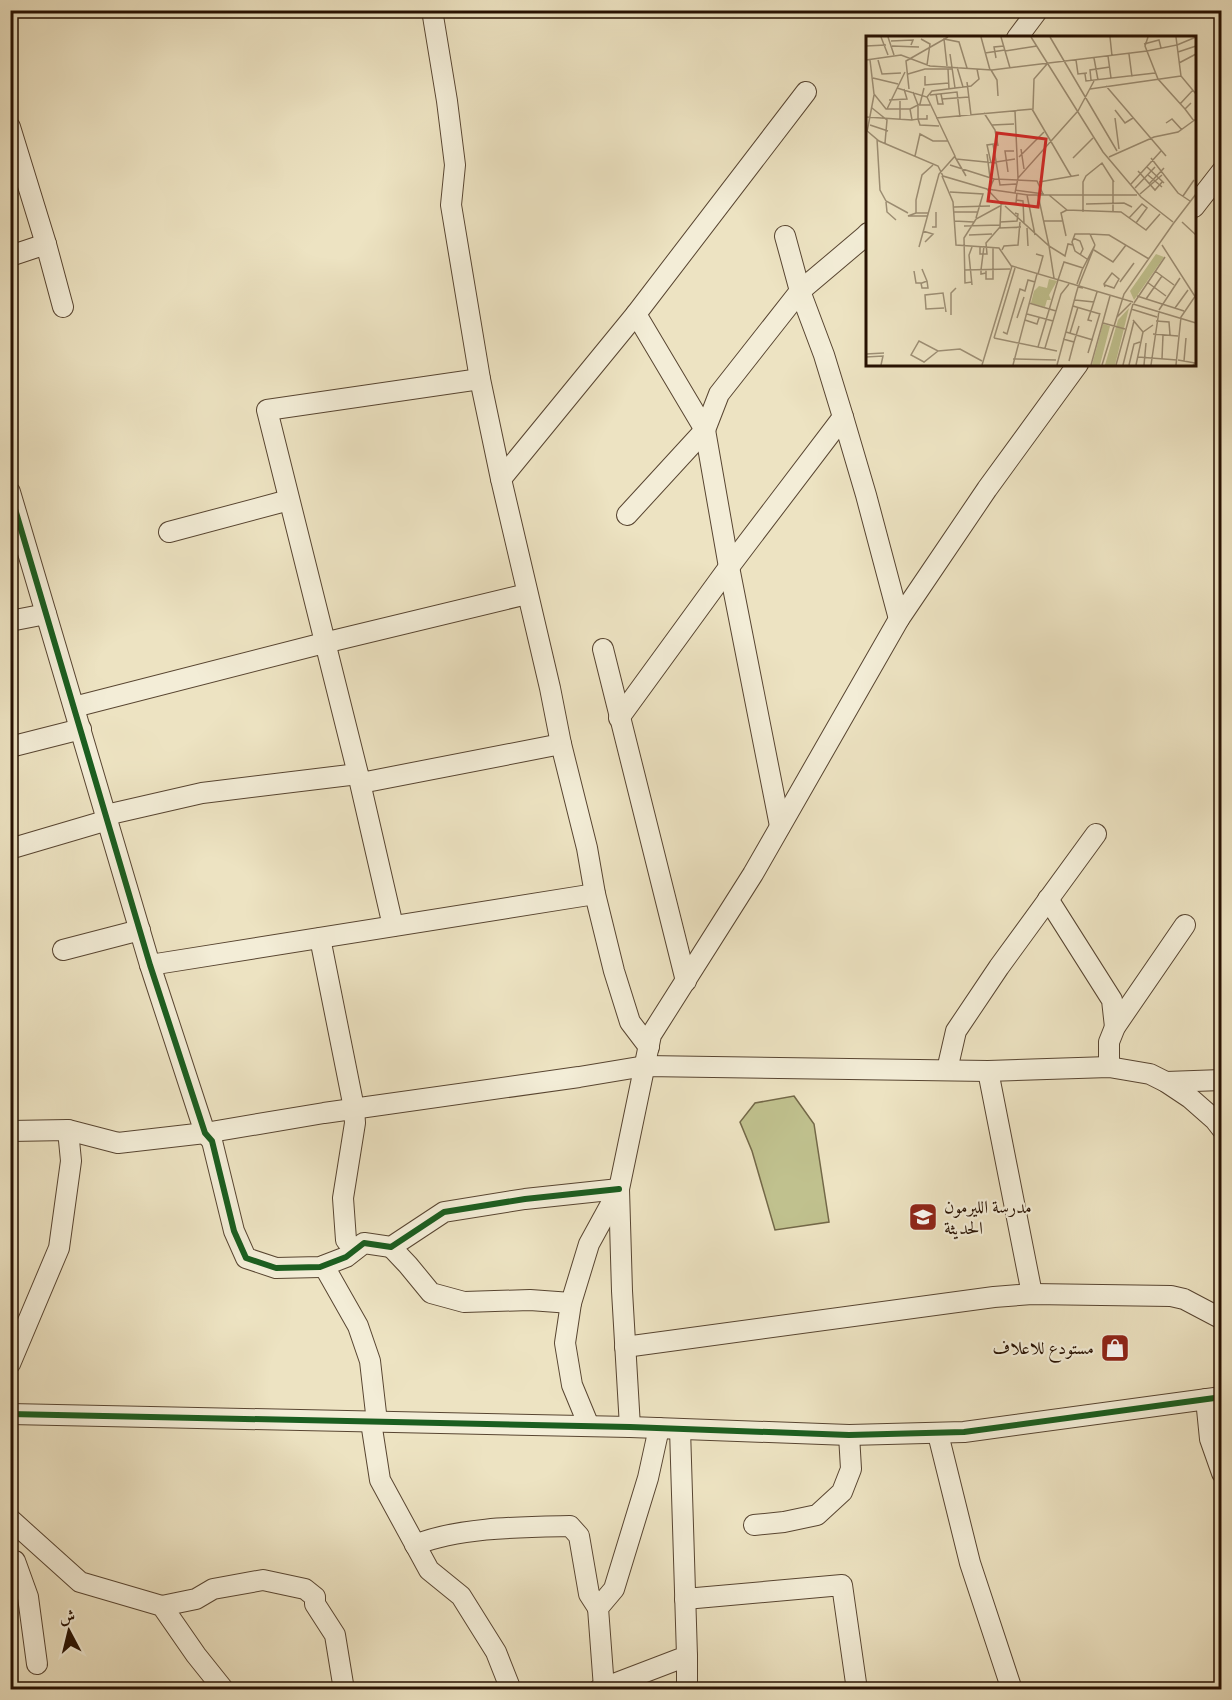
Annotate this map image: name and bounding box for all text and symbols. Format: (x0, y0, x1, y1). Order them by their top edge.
inset map (866, 36, 1196, 366)
place label: مدرسة الليرمون الحديثة (944, 1196, 1032, 1243)
school or university icon: مدرسة الليرمون الحديثة (907, 1201, 939, 1233)
shop icon: مستودع للاعلاف (1099, 1332, 1131, 1364)
place label: مستودع للاعلاف (993, 1337, 1094, 1363)
north arrow (39, 1601, 99, 1661)
text: ش (58, 1606, 77, 1631)

